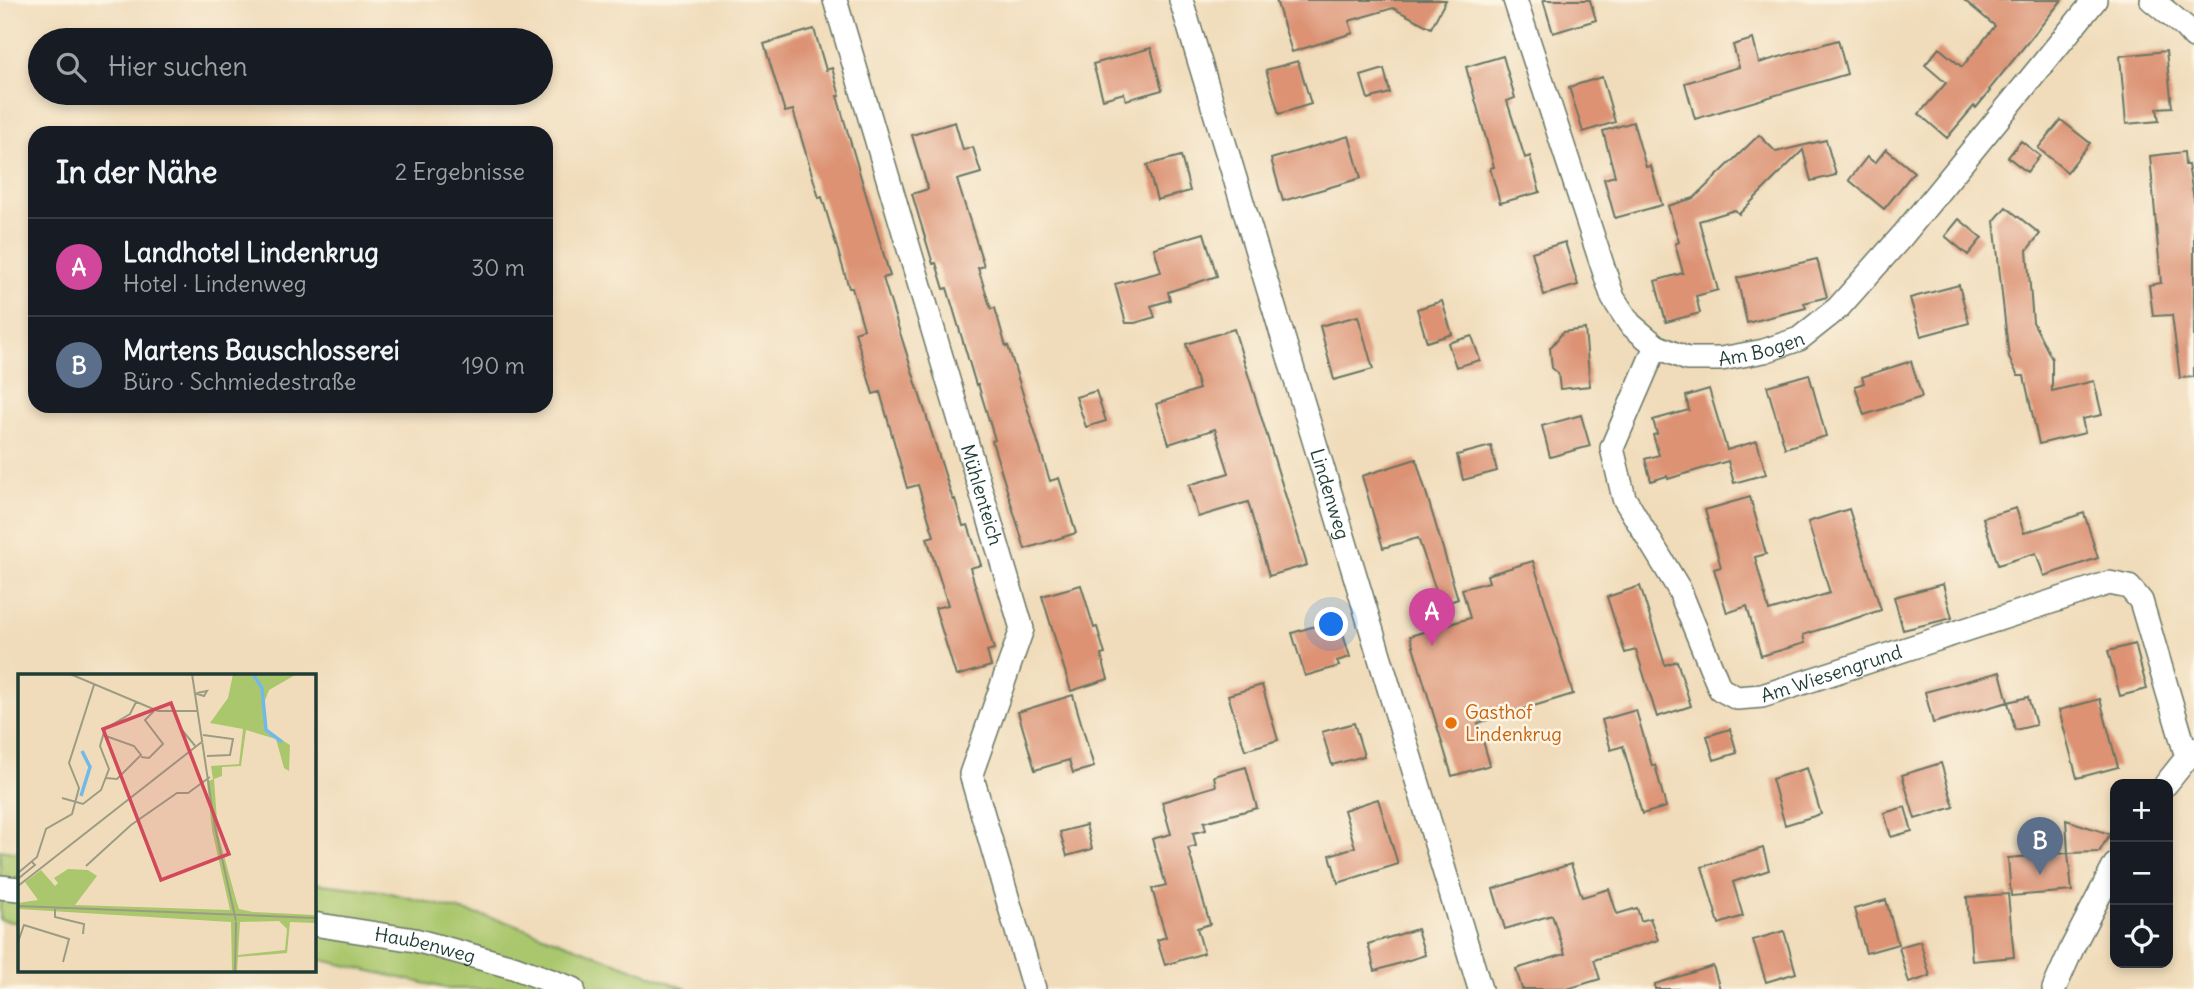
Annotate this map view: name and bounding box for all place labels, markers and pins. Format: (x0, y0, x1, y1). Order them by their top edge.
pin: A (1409, 588, 1455, 646)
place label: Gasthof Lindenkrug (1465, 700, 1562, 746)
marker: Gasthof Lindenkrug (1443, 715, 1459, 731)
pin: B (2017, 817, 2063, 875)

